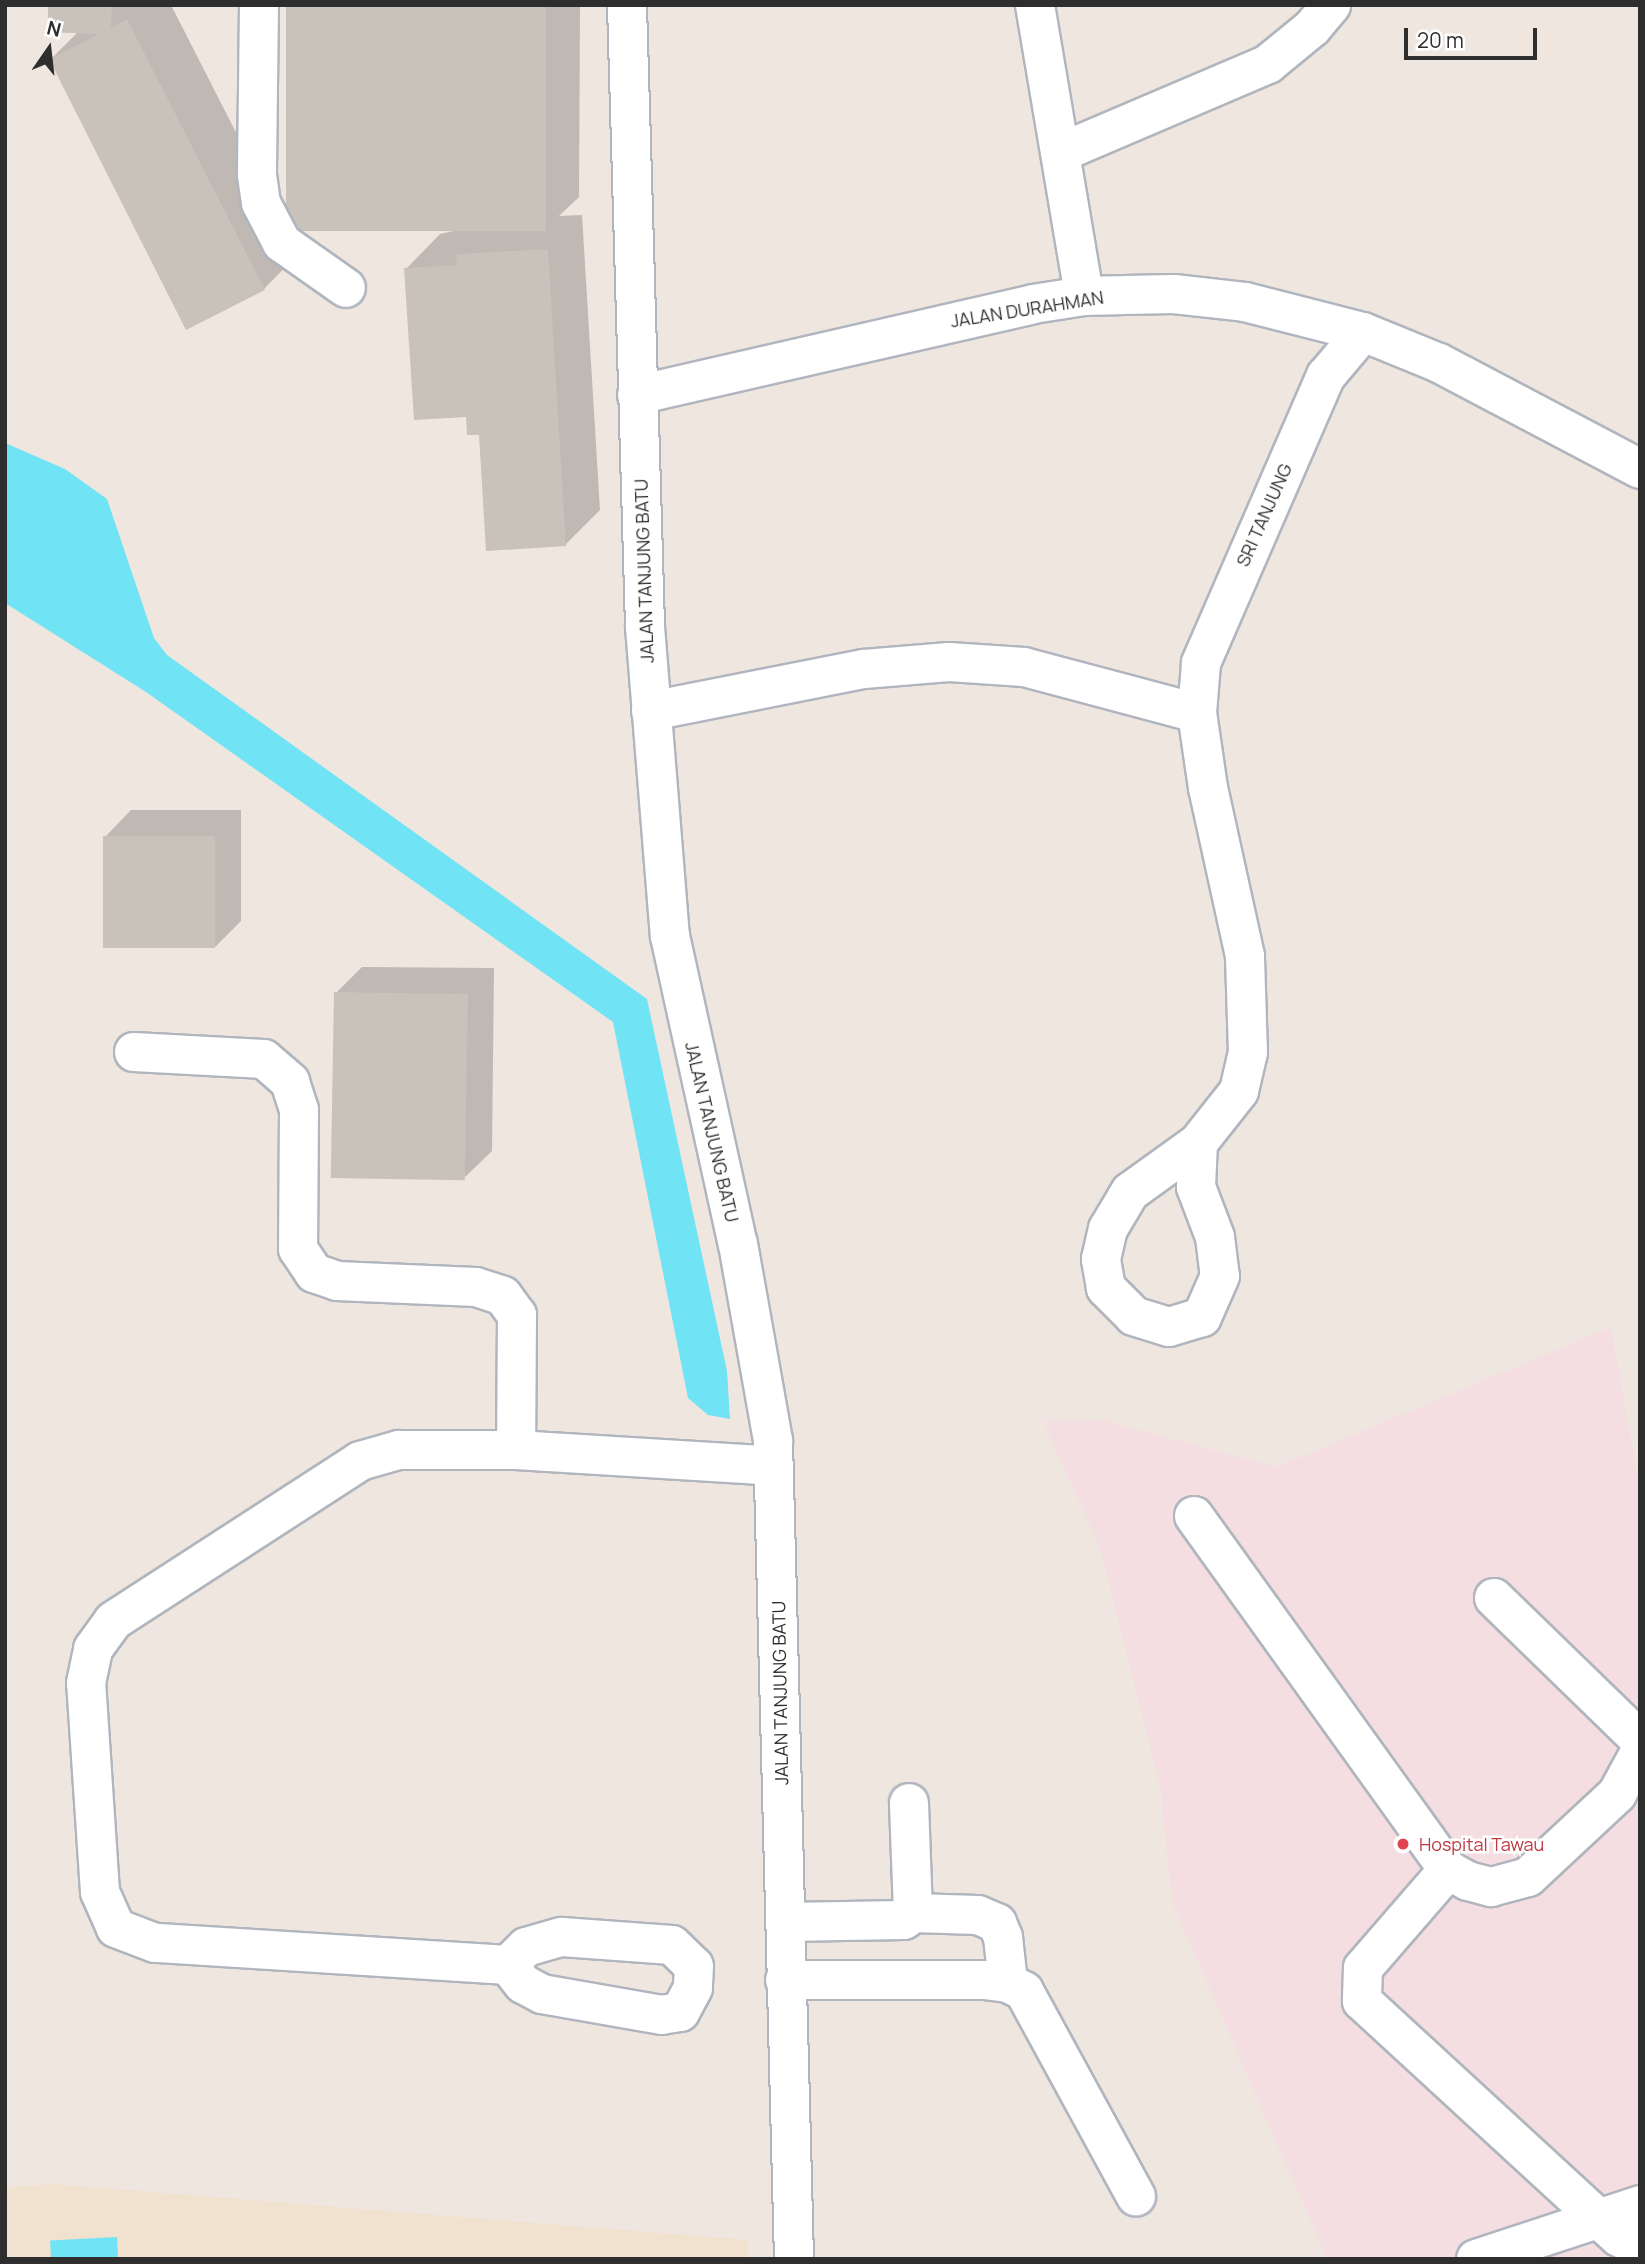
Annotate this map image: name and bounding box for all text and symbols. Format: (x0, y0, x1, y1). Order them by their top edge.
north arrow (14, 14, 84, 84)
text: N (44, 14, 64, 43)
scale bar (1407, 14, 1540, 58)
text: 20 m (1417, 26, 1464, 54)
street label: JALAN DURAHMAN (949, 286, 1105, 332)
street label: SRI TANJUNG (1232, 460, 1296, 570)
street label: JALAN TANJUNG BATU (630, 479, 658, 663)
street label: JALAN TANJUNG BATU (681, 1040, 743, 1224)
street label: JALAN TANJUNG BATU (768, 1601, 792, 1785)
place label: Hospital Tawau (1419, 1833, 1544, 1855)
marker: Hospital Tawau (1393, 1834, 1413, 1854)

